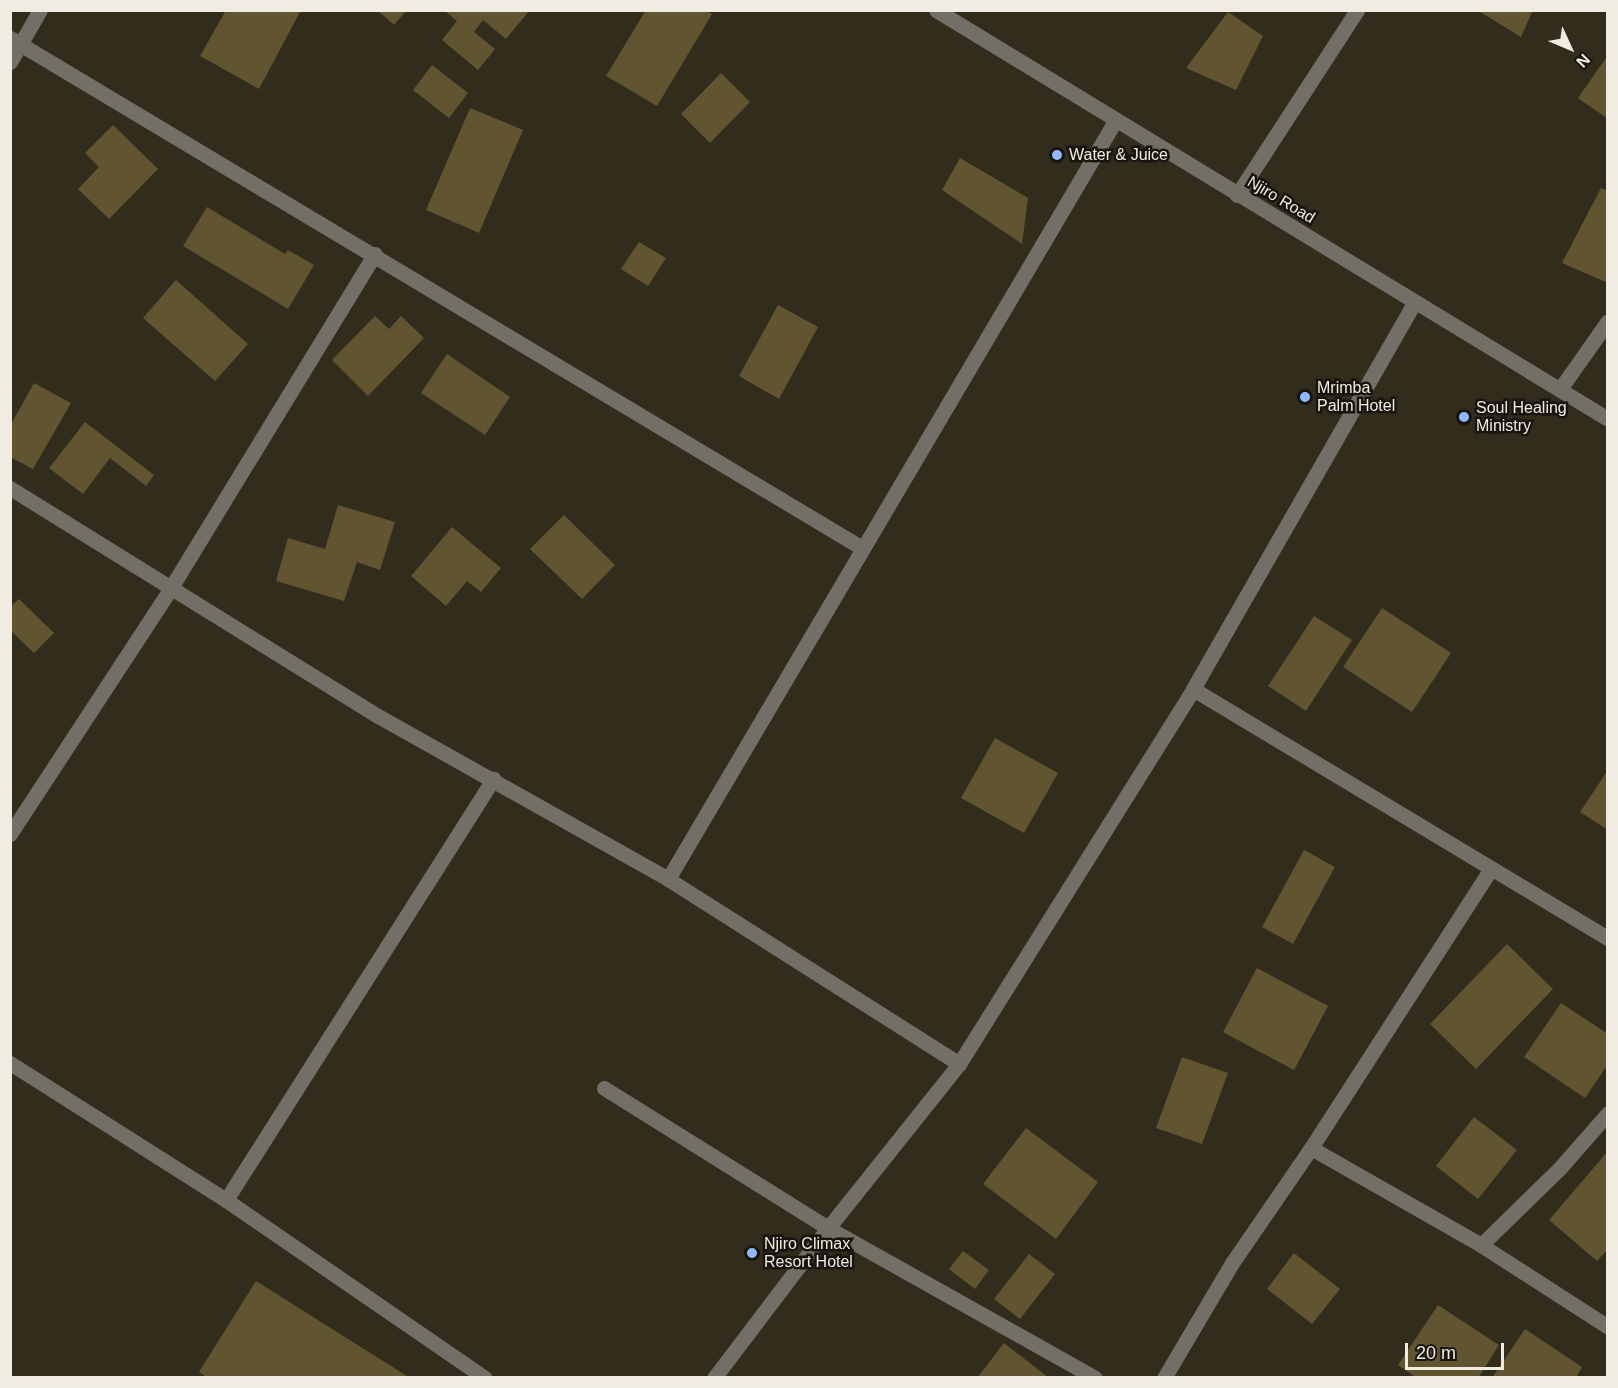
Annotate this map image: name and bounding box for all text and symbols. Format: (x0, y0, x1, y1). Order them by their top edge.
north arrow (1540, 18, 1600, 78)
text: N (1573, 51, 1593, 71)
place label: Water & Juice (1069, 145, 1168, 165)
marker: Water & Juice (1050, 148, 1064, 162)
street label: Njiro Road (1244, 172, 1318, 228)
place label: Mrimba Palm Hotel (1317, 378, 1395, 416)
marker: Mrimba Palm Hotel (1298, 390, 1312, 404)
place label: Soul Healing Ministry (1476, 398, 1567, 436)
marker: Soul Healing Ministry (1457, 410, 1471, 424)
place label: Njiro Climax Resort Hotel (764, 1234, 853, 1272)
marker: Njiro Climax Resort Hotel (745, 1246, 759, 1260)
scale bar (1408, 1331, 1507, 1369)
text: 20 m (1416, 1343, 1456, 1363)

